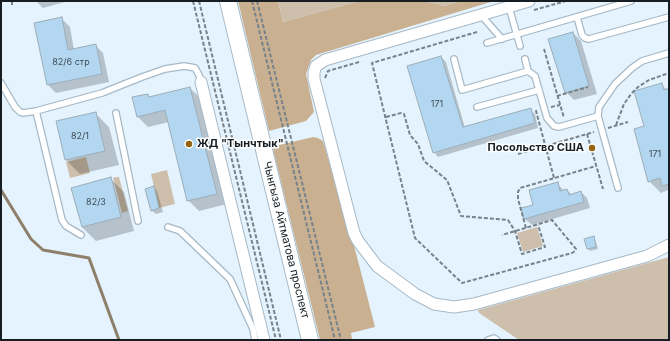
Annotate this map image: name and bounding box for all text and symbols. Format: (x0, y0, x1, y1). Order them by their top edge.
house number: 82/6 стр (52, 57, 90, 67)
house number: 171 (431, 99, 443, 109)
house number: 82/1 (71, 131, 89, 141)
place label: ЖД "Тынчтык" (197, 137, 284, 151)
marker: ЖД "Тынчтык" (184, 139, 194, 149)
place label: Посольство США (488, 141, 584, 155)
marker: Посольство США (587, 143, 597, 153)
house number: 171 (649, 149, 661, 159)
street label: Чынгыза Айтматова проспект (260, 160, 312, 320)
house number: 82/3 (86, 197, 106, 207)

